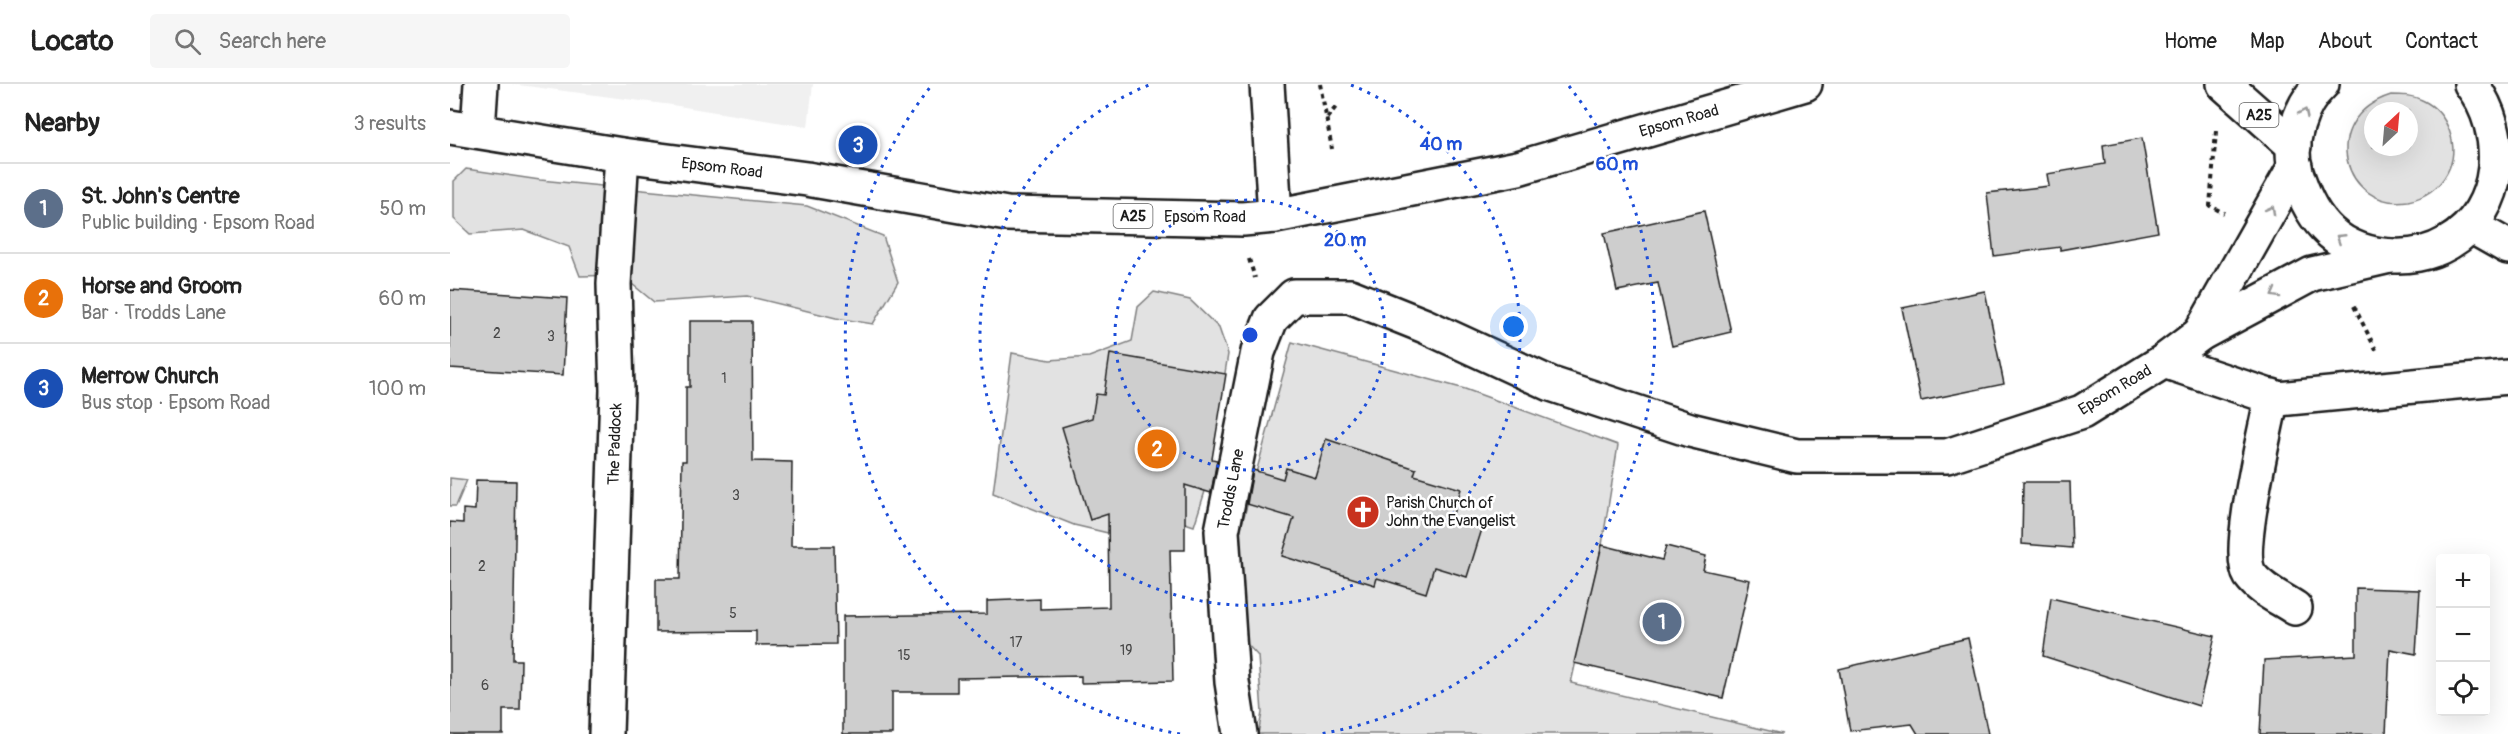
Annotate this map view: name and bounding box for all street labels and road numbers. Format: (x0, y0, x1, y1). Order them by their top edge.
street label: Epsom Road (1637, 100, 1721, 142)
road number: A25 (2240, 103, 2278, 127)
street label: Epsom Road (680, 153, 764, 183)
road number: A25 (1114, 204, 1152, 228)
street label: Epsom Road (1164, 207, 1246, 227)
street label: Epsom Road (2075, 360, 2155, 420)
street label: The Paddock (604, 402, 626, 485)
street label: Trodds Lane (1213, 447, 1249, 531)

